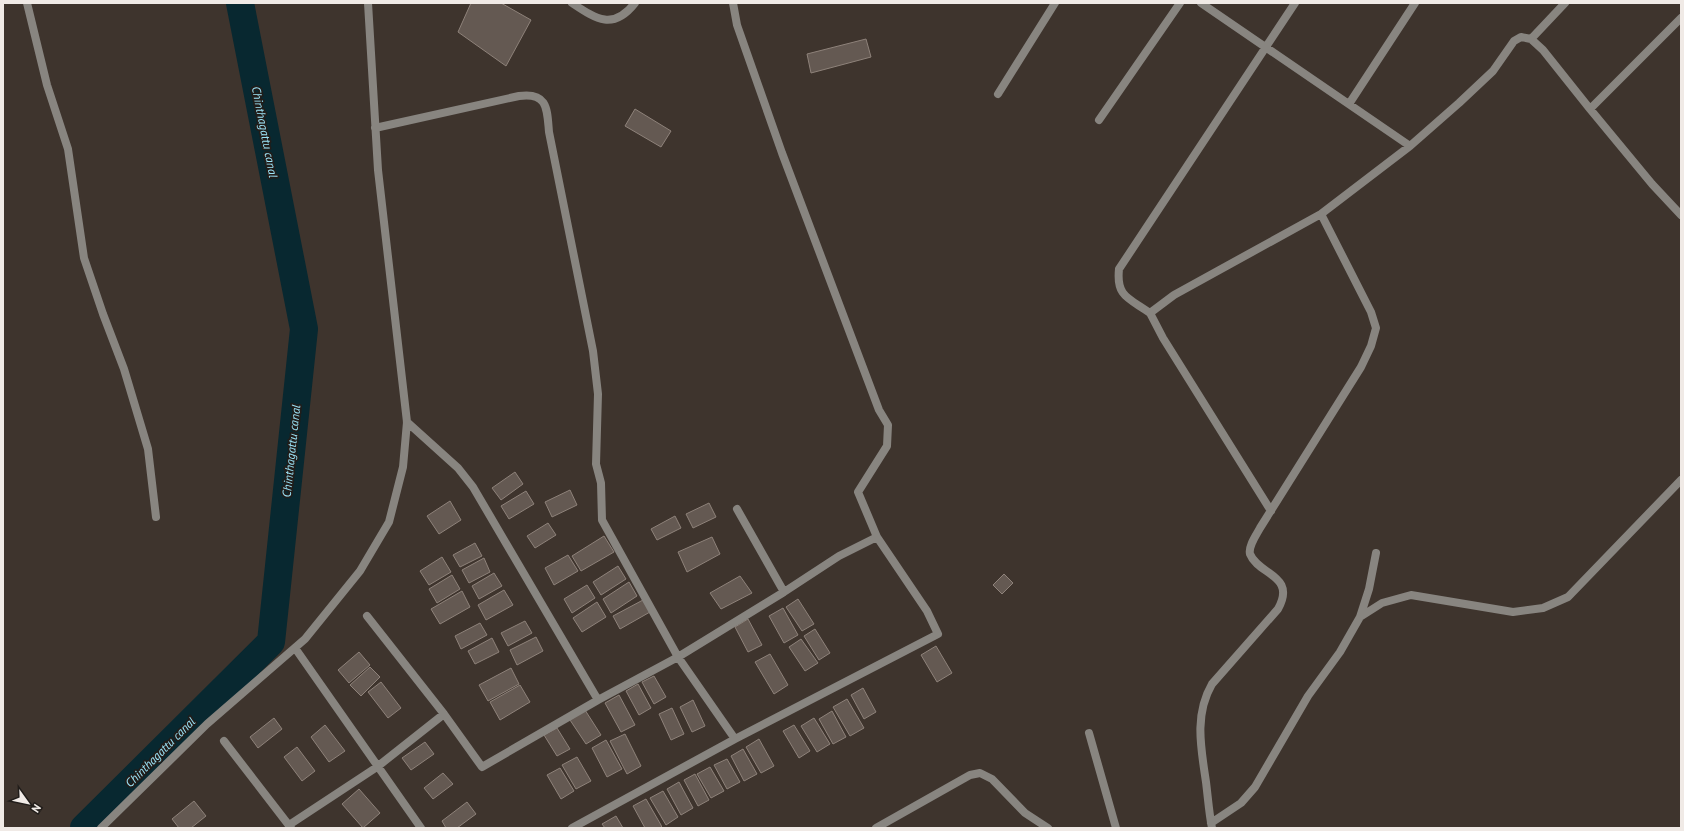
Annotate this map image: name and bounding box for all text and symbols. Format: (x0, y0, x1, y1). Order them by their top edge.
water label: Chinthagattu canal (249, 85, 281, 180)
water label: Chinthagattu canal (279, 403, 303, 498)
water label: Chinthagattu canal (122, 713, 199, 790)
north arrow (8, 783, 48, 823)
text: N (29, 802, 44, 815)

